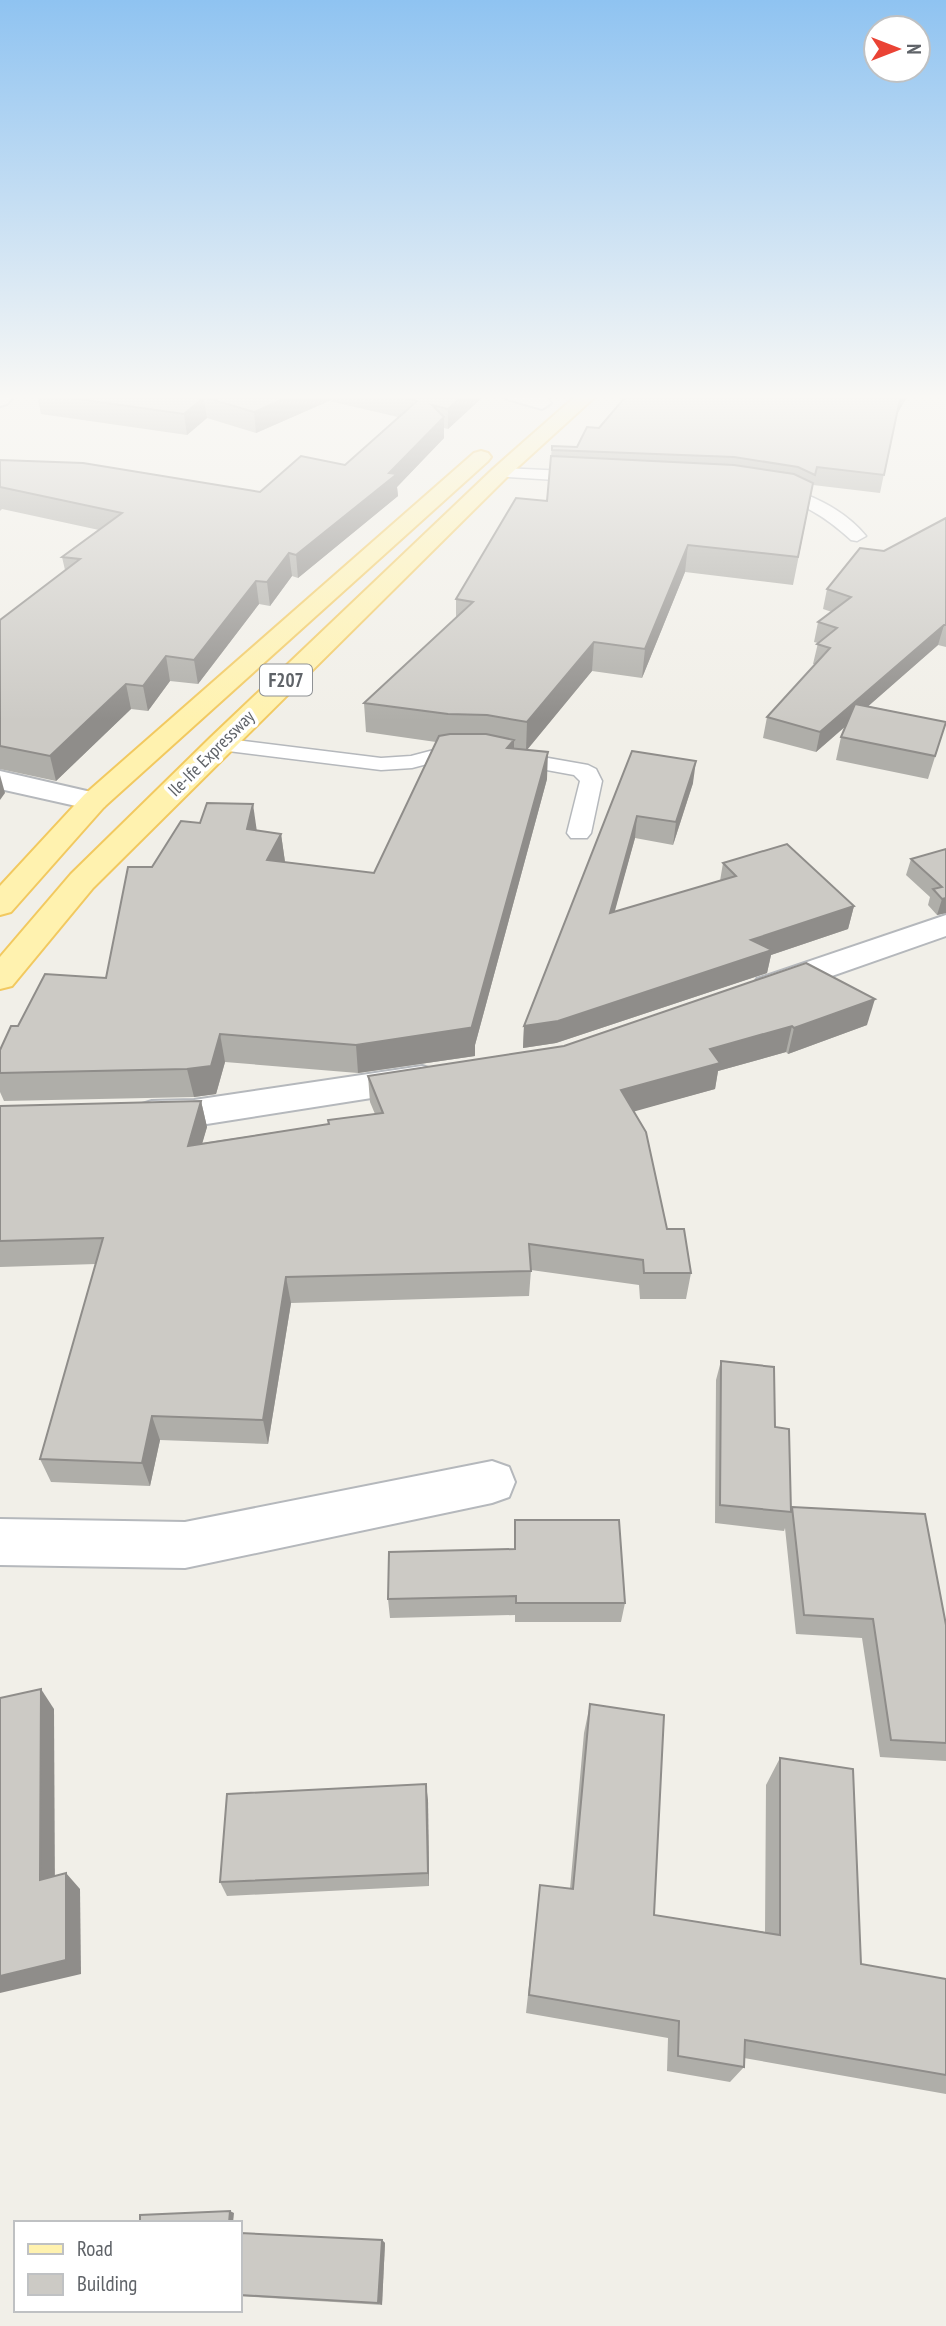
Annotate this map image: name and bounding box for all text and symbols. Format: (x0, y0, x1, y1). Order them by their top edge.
north arrow (862, 14, 932, 84)
text: N (902, 44, 926, 54)
road number: F207 (260, 664, 312, 695)
street label: Ile-Ife Expressway (163, 705, 259, 801)
legend (14, 2221, 242, 2312)
text: Road (77, 2235, 113, 2262)
text: Building (77, 2270, 137, 2297)

